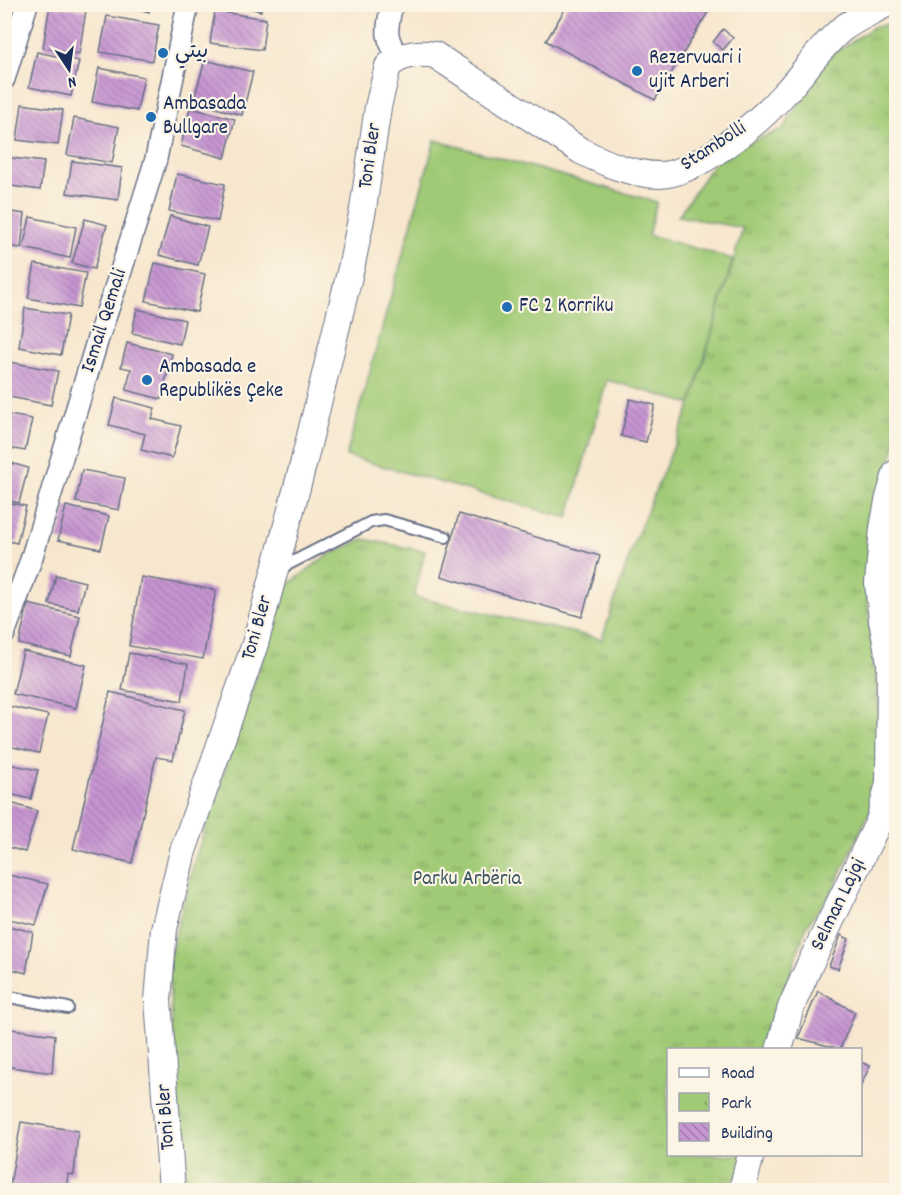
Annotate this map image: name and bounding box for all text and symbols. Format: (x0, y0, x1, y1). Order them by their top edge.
place label: بيتي (175, 38, 208, 69)
north arrow (39, 39, 99, 99)
place label: Rezervuari i ujit Arberi (649, 44, 742, 98)
marker: بيتي (156, 46, 170, 60)
marker: Rezervuari i ujit Arberi (630, 64, 644, 78)
text: N (65, 69, 78, 93)
place label: Ambasada Bullgare (163, 90, 247, 144)
marker: Ambasada Bullgare (144, 110, 158, 124)
street label: Stambolli (675, 114, 753, 180)
street label: Toni Bler (352, 121, 390, 191)
street label: Ismail Qemali (74, 265, 136, 377)
place label: FC 2 Korriku (519, 292, 614, 322)
marker: FC 2 Korriku (500, 300, 514, 314)
place label: Ambasada e Republikës Çeke (159, 353, 283, 407)
marker: Ambasada e Republikës Çeke (140, 373, 154, 387)
street label: Toni Bler (234, 592, 282, 664)
street label: Selman Lajqi (804, 854, 874, 956)
park label: Parku Arbëria (413, 865, 522, 895)
legend (667, 1048, 862, 1156)
text: Road (721, 1062, 755, 1087)
street label: Toni Bler (150, 1083, 184, 1151)
text: Park (721, 1092, 752, 1117)
text: Building (721, 1122, 773, 1147)

